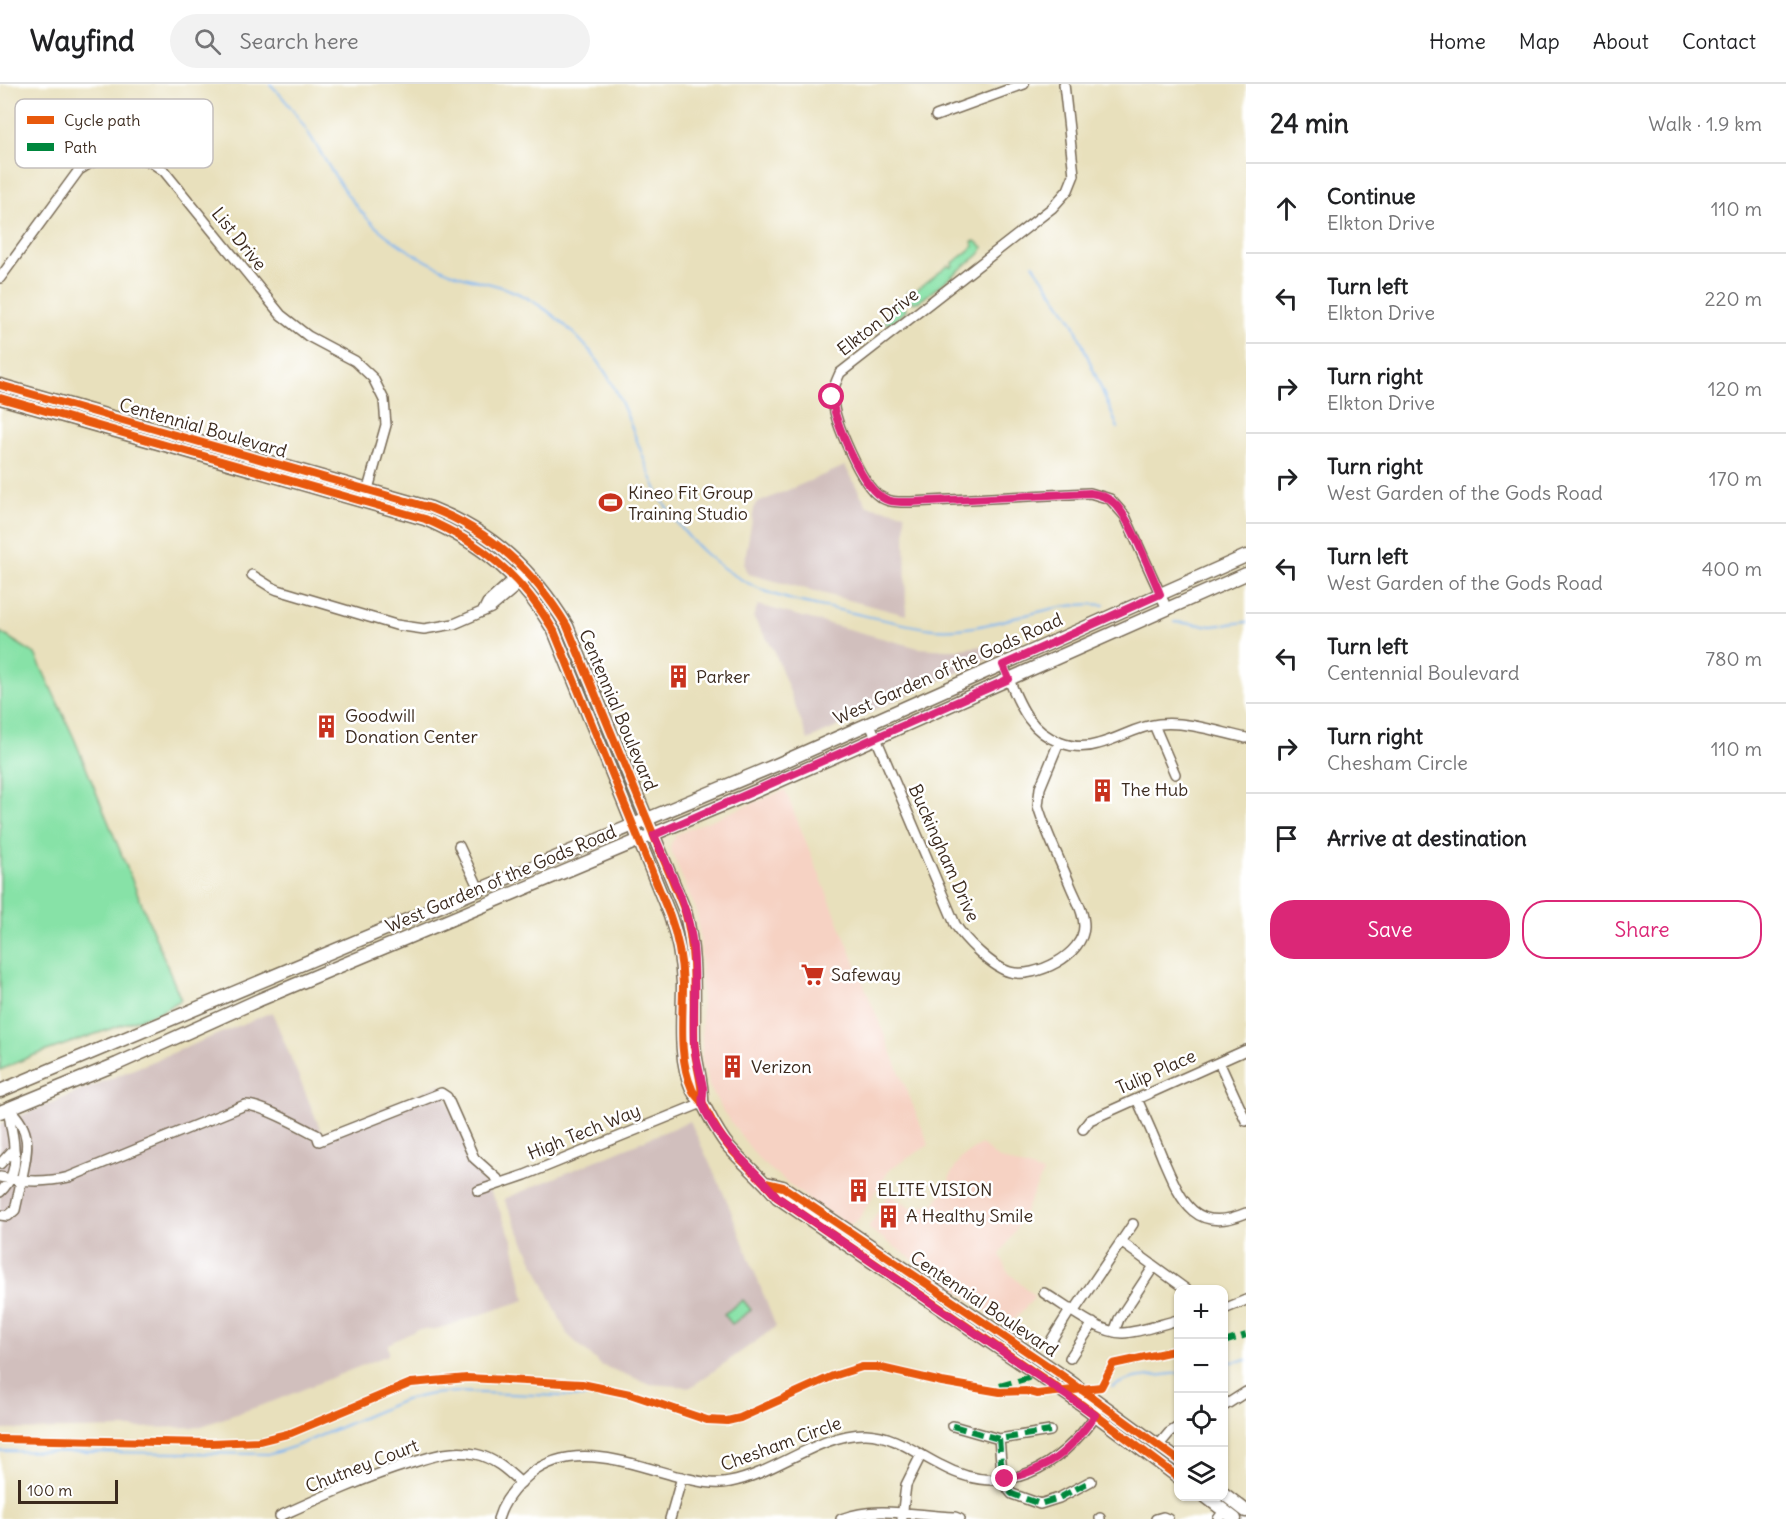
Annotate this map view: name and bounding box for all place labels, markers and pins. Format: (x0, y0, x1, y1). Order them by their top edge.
place label: Kineo Fit Group Training Studio (628, 481, 753, 525)
sports icon: Kineo Fit Group Training Studio (597, 490, 623, 516)
building icon: Parker (665, 664, 691, 690)
place label: Parker (696, 665, 751, 688)
place label: Goodwill Donation Center (345, 704, 478, 748)
building icon: Goodwill Donation Center (314, 713, 340, 739)
building icon: The Hub (1090, 777, 1116, 803)
place label: The Hub (1121, 778, 1188, 801)
supermarket icon: Safeway (800, 962, 826, 988)
place label: Safeway (831, 963, 901, 986)
building icon: Verizon (720, 1054, 746, 1080)
place label: Verizon (751, 1055, 812, 1078)
building icon: ELITE VISION (846, 1177, 872, 1203)
place label: ELITE VISION (877, 1178, 993, 1201)
building icon: A Healthy Smile (875, 1203, 901, 1229)
place label: A Healthy Smile (906, 1204, 1033, 1227)

